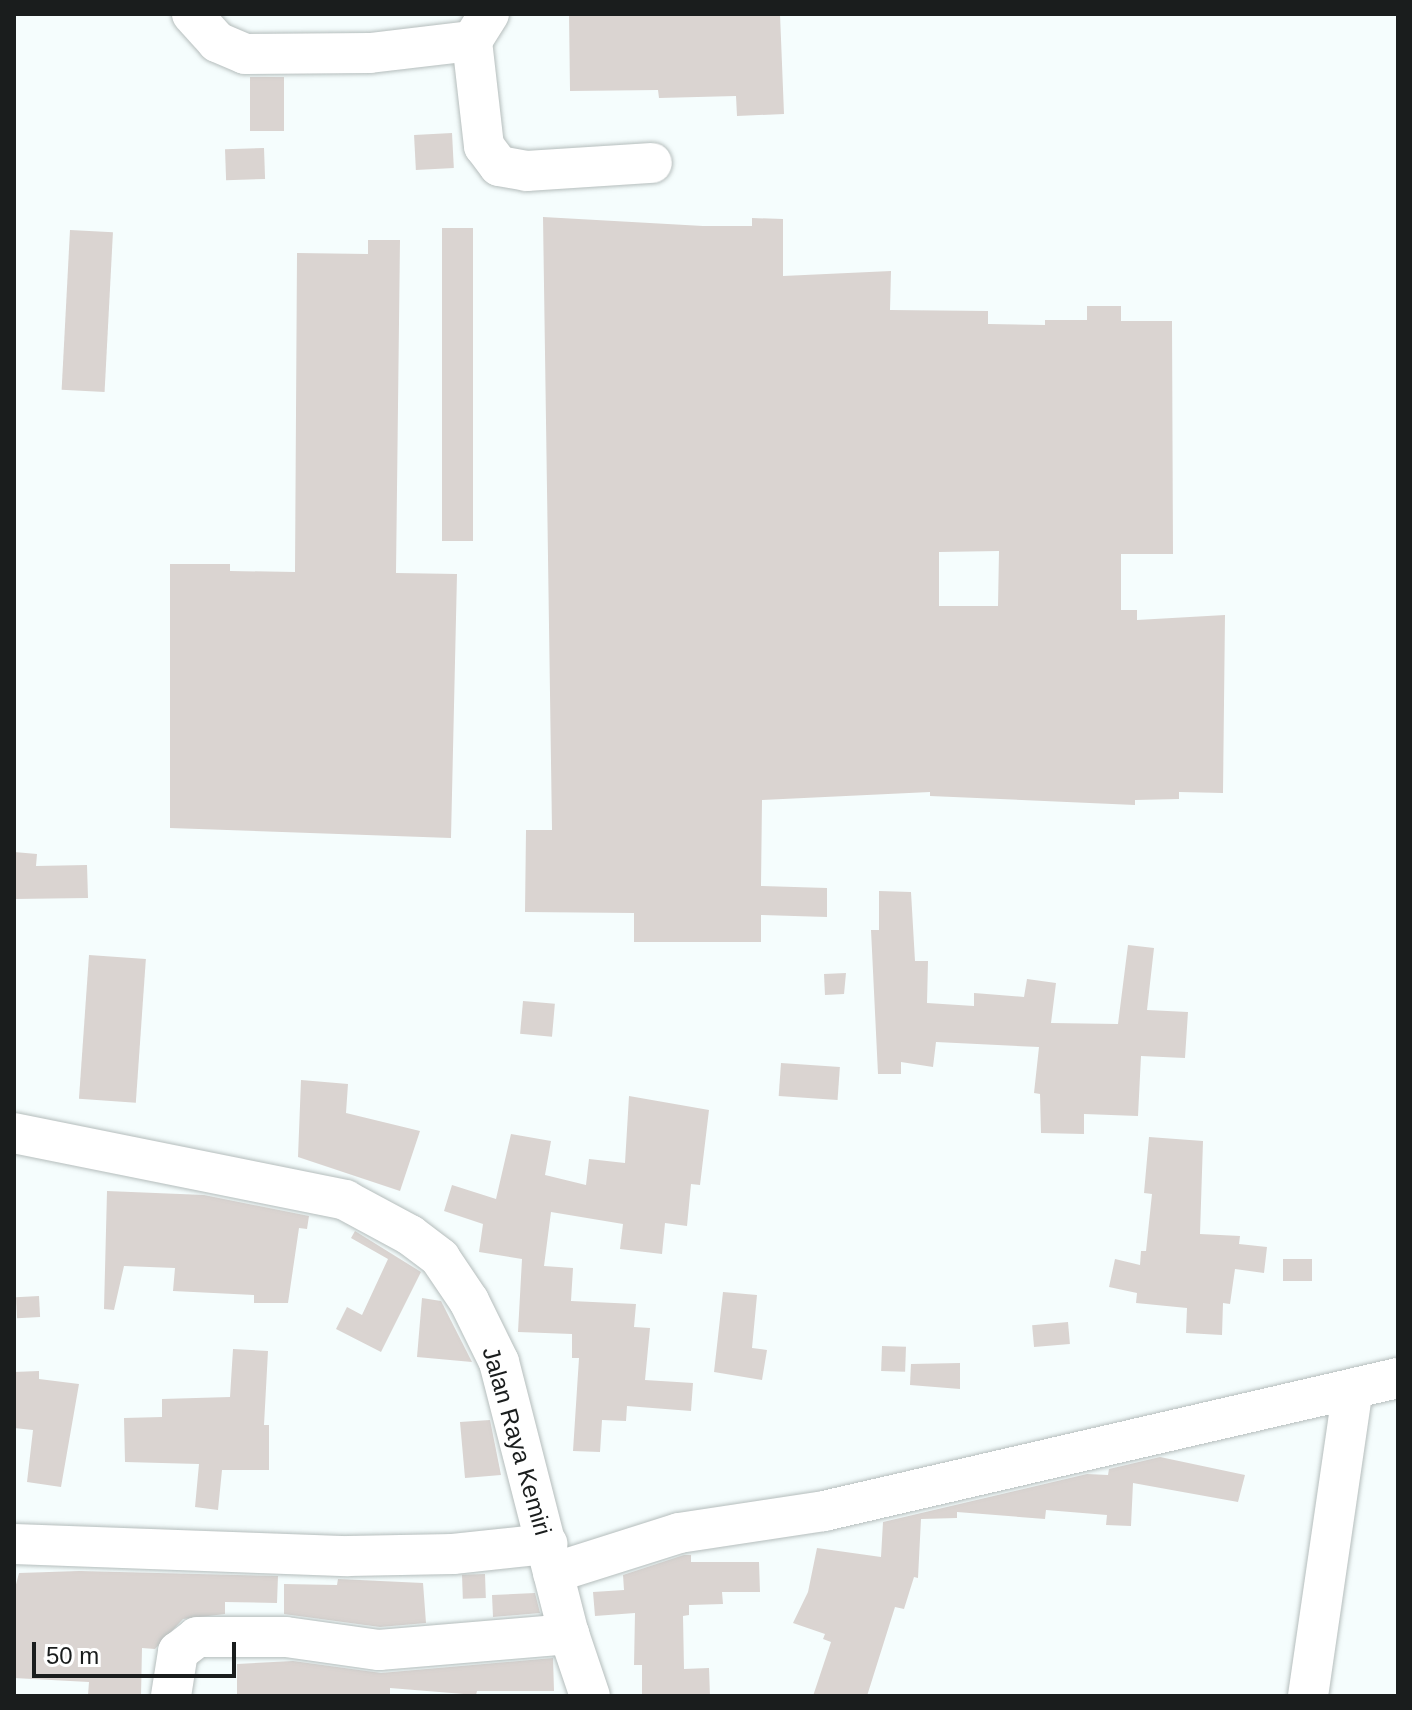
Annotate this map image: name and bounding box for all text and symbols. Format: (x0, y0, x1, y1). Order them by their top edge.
street label: Jalan Raya Kemiri (476, 1343, 558, 1539)
scale bar (36, 1626, 240, 1676)
text: 50 m (46, 1642, 99, 1669)

